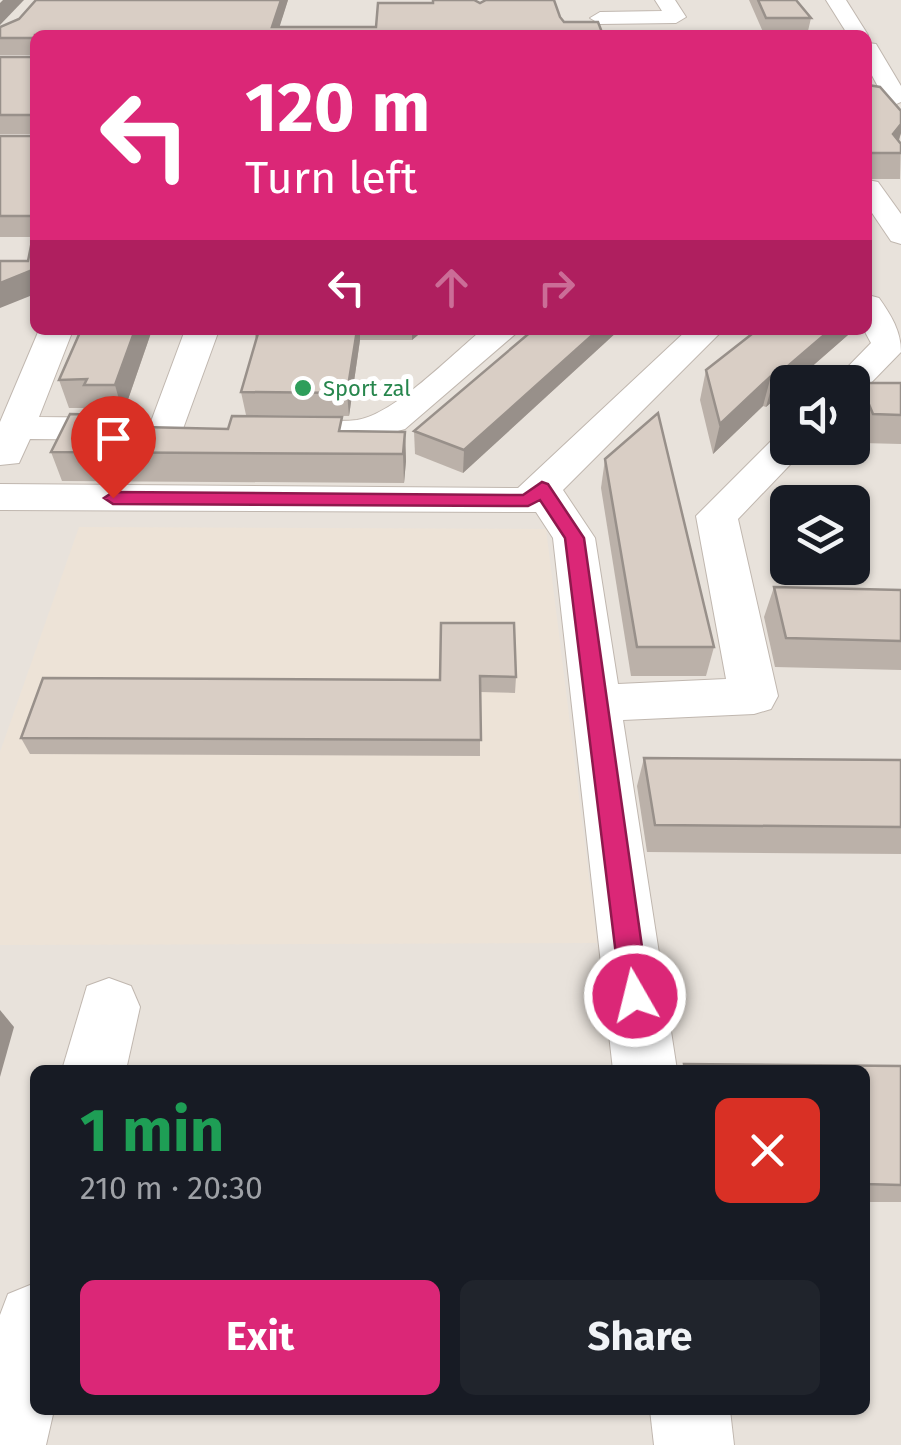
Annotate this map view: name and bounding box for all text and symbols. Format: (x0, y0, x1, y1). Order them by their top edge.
text: 120 m (245, 66, 430, 150)
icon: left (80, 70, 210, 200)
text: Turn left (245, 151, 417, 205)
icon: left (319, 260, 374, 315)
icon: ahead (424, 260, 479, 315)
icon: right (529, 260, 584, 315)
map controls (770, 365, 870, 585)
button: sound (770, 365, 870, 465)
place label: Sport zal (323, 375, 411, 402)
marker: Sport zal (292, 377, 314, 399)
pin (71, 396, 156, 499)
icon: arrive (86, 411, 141, 466)
button: layers (770, 485, 870, 585)
position arrow (583, 944, 687, 1048)
text: 1 min (80, 1095, 224, 1167)
button: close (715, 1098, 820, 1203)
text: 210 m · 20:30 (80, 1169, 263, 1207)
button: Exit (80, 1280, 440, 1395)
button: Share (460, 1280, 820, 1395)

